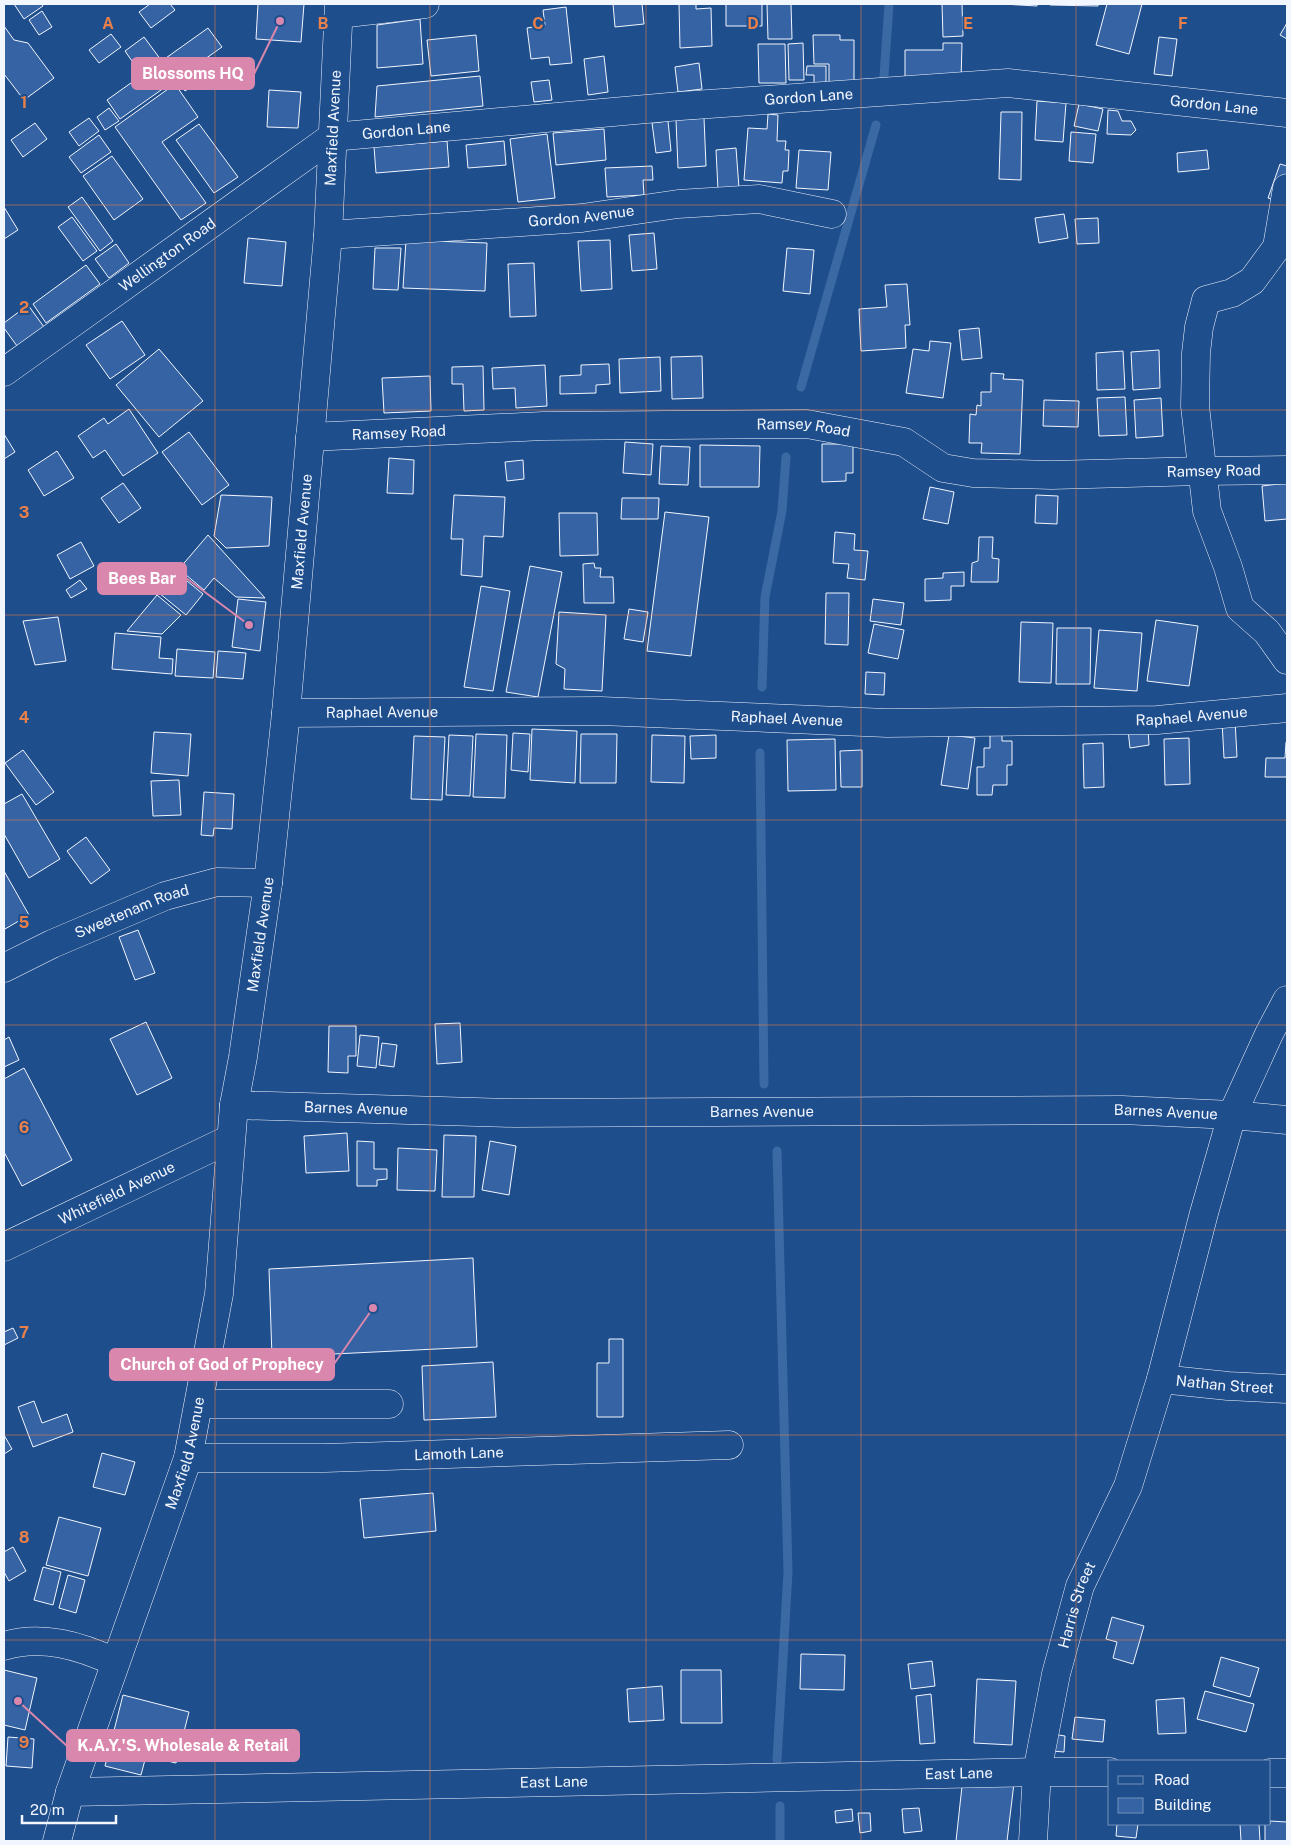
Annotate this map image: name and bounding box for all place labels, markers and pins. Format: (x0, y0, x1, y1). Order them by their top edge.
callout: Blossoms HQ (132, 58, 254, 89)
callout: Bees Bar (98, 563, 186, 594)
callout: Church of God of Prophecy (110, 1349, 334, 1380)
callout: K.A.Y.'S. Wholesale & Retail (67, 1730, 299, 1761)

